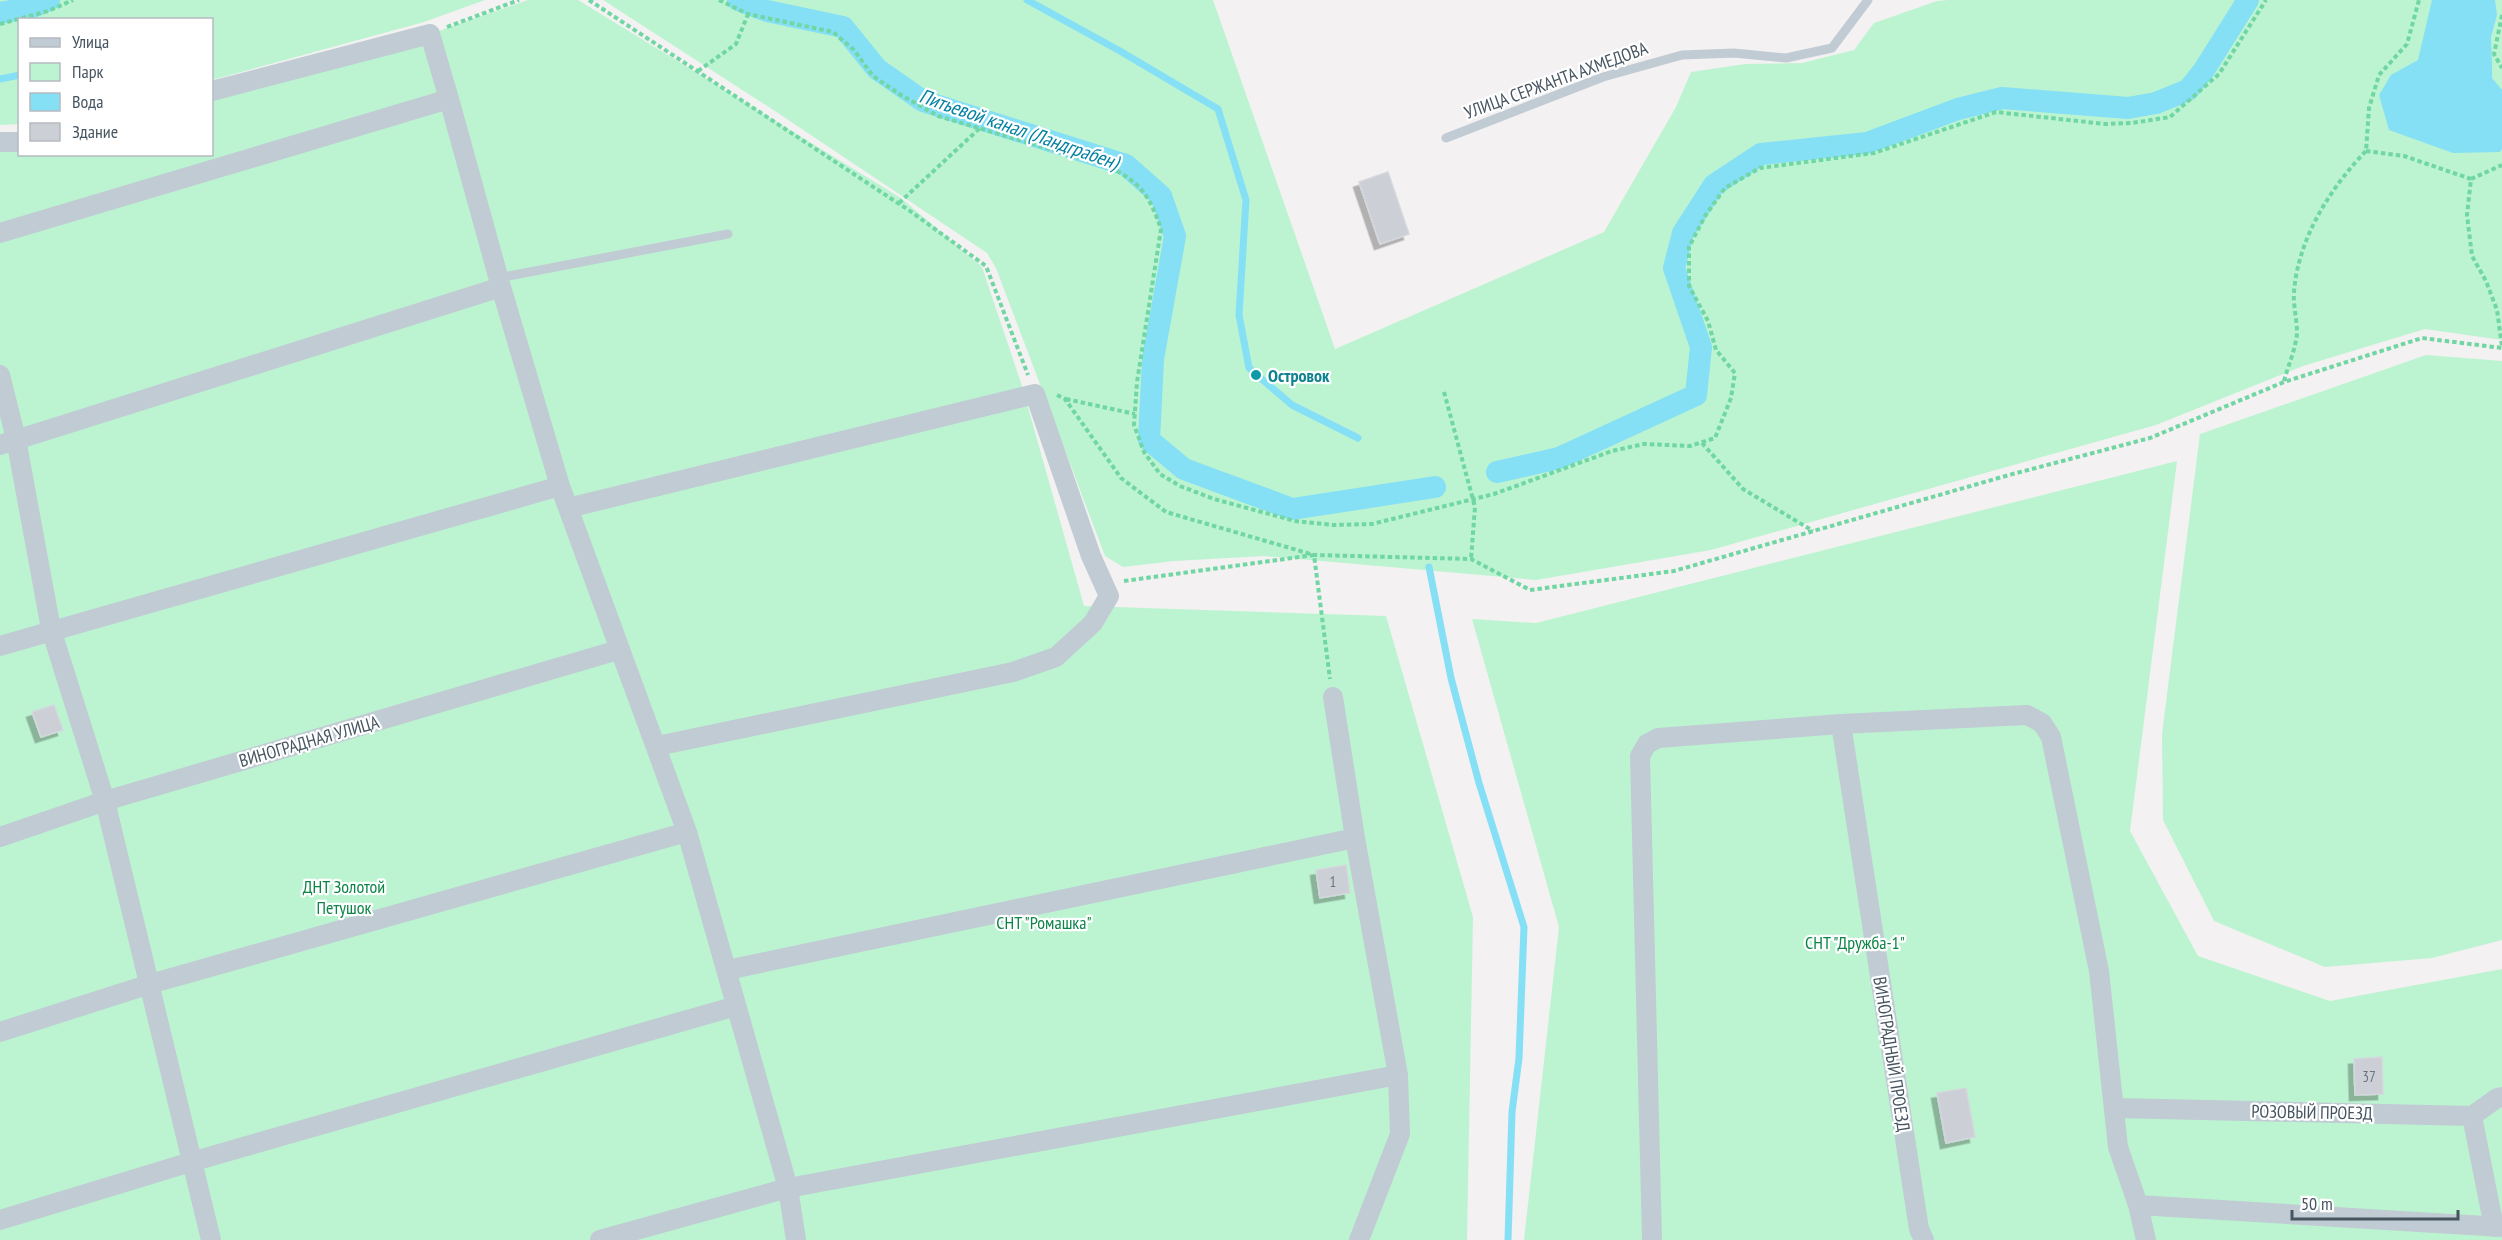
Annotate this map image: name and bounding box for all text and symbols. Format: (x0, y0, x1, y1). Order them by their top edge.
legend (18, 18, 213, 156)
text: Улица (72, 30, 109, 53)
street label: УЛИЦА СЕРЖАНТА АХМЕДОВА (1461, 36, 1651, 124)
text: Парк (72, 60, 103, 83)
water label: Питьевой канал (Ландграбен) (916, 83, 1124, 176)
text: Вода (72, 90, 103, 113)
text: Здание (72, 120, 118, 143)
place label: Островок (1268, 364, 1330, 387)
marker: Островок (1249, 368, 1263, 382)
street label: ВИНОГРАДНАЯ УЛИЦА (236, 710, 382, 772)
house number: 1 (1330, 872, 1336, 891)
park label: ДНТ Золотой Петушок (303, 875, 385, 919)
park label: СНТ "Ромашка" (996, 911, 1092, 934)
park label: СНТ "Дружба-1" (1805, 931, 1905, 954)
street label: ВИНОГРАДНЫЙ ПРОЕЗД (1868, 975, 1916, 1133)
house number: 37 (2362, 1067, 2376, 1086)
street label: РОЗОВЫЙ ПРОЕЗД (2251, 1099, 2373, 1125)
scale bar (2292, 1183, 2458, 1221)
text: 50 m (2301, 1192, 2333, 1215)

